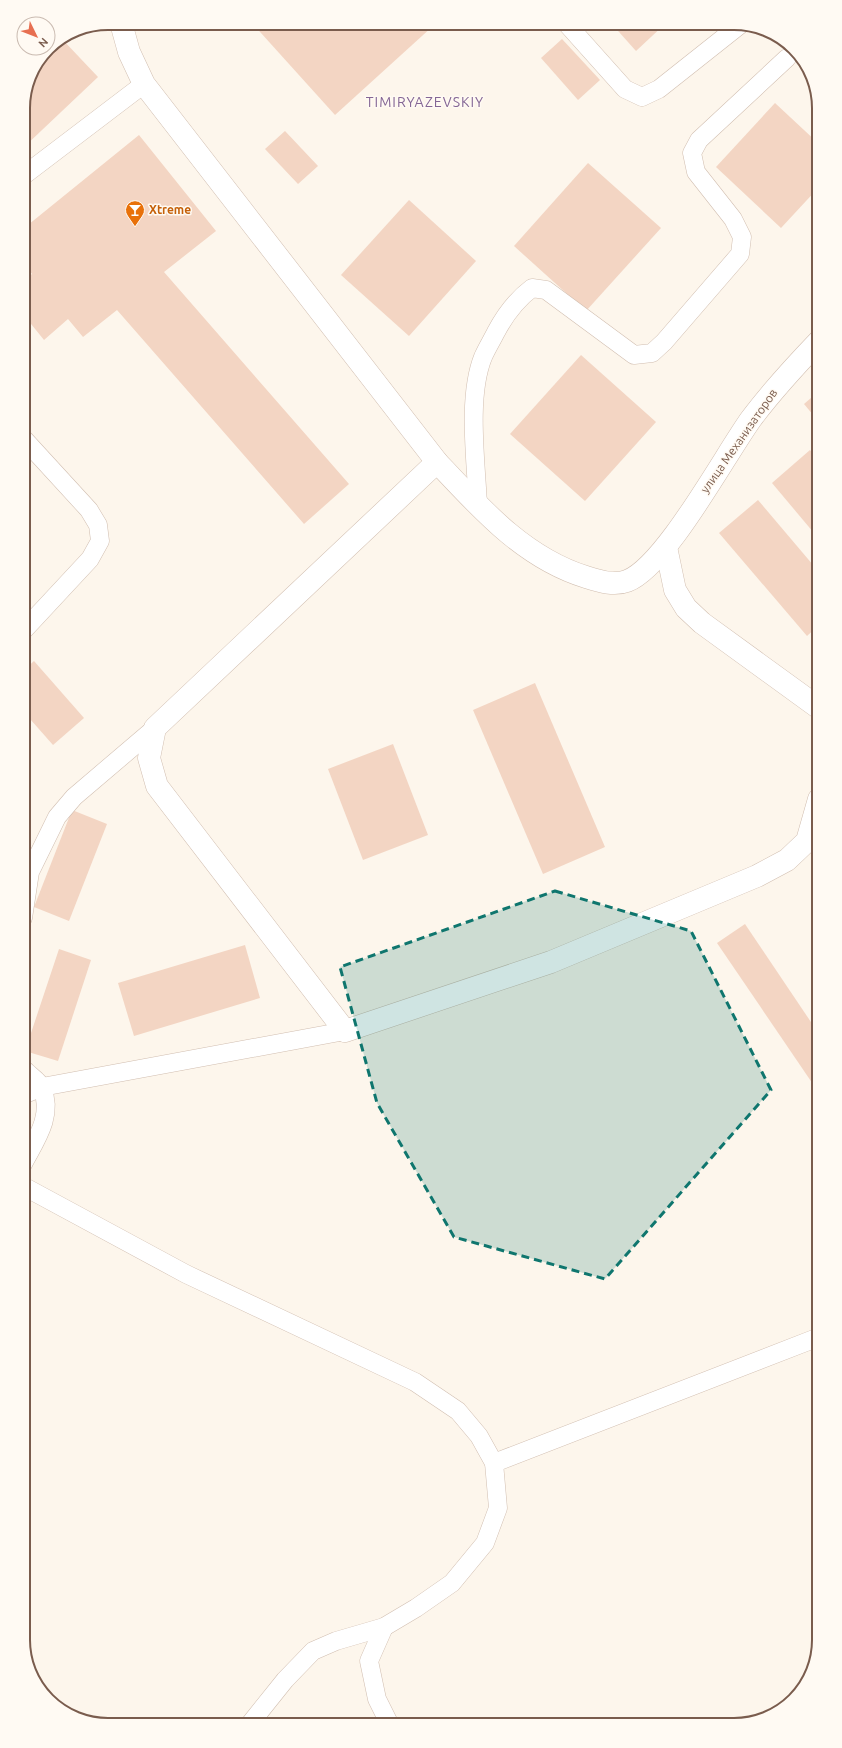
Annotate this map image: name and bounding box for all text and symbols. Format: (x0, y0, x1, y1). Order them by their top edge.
north arrow (16, 16, 56, 56)
text: N (36, 36, 51, 50)
district label: TIMIRYAZEVSKIY (366, 94, 484, 110)
bar icon: Xtreme (124, 199, 146, 227)
place label: Xtreme (149, 203, 191, 216)
street label: улица Механизаторов (698, 386, 779, 495)

